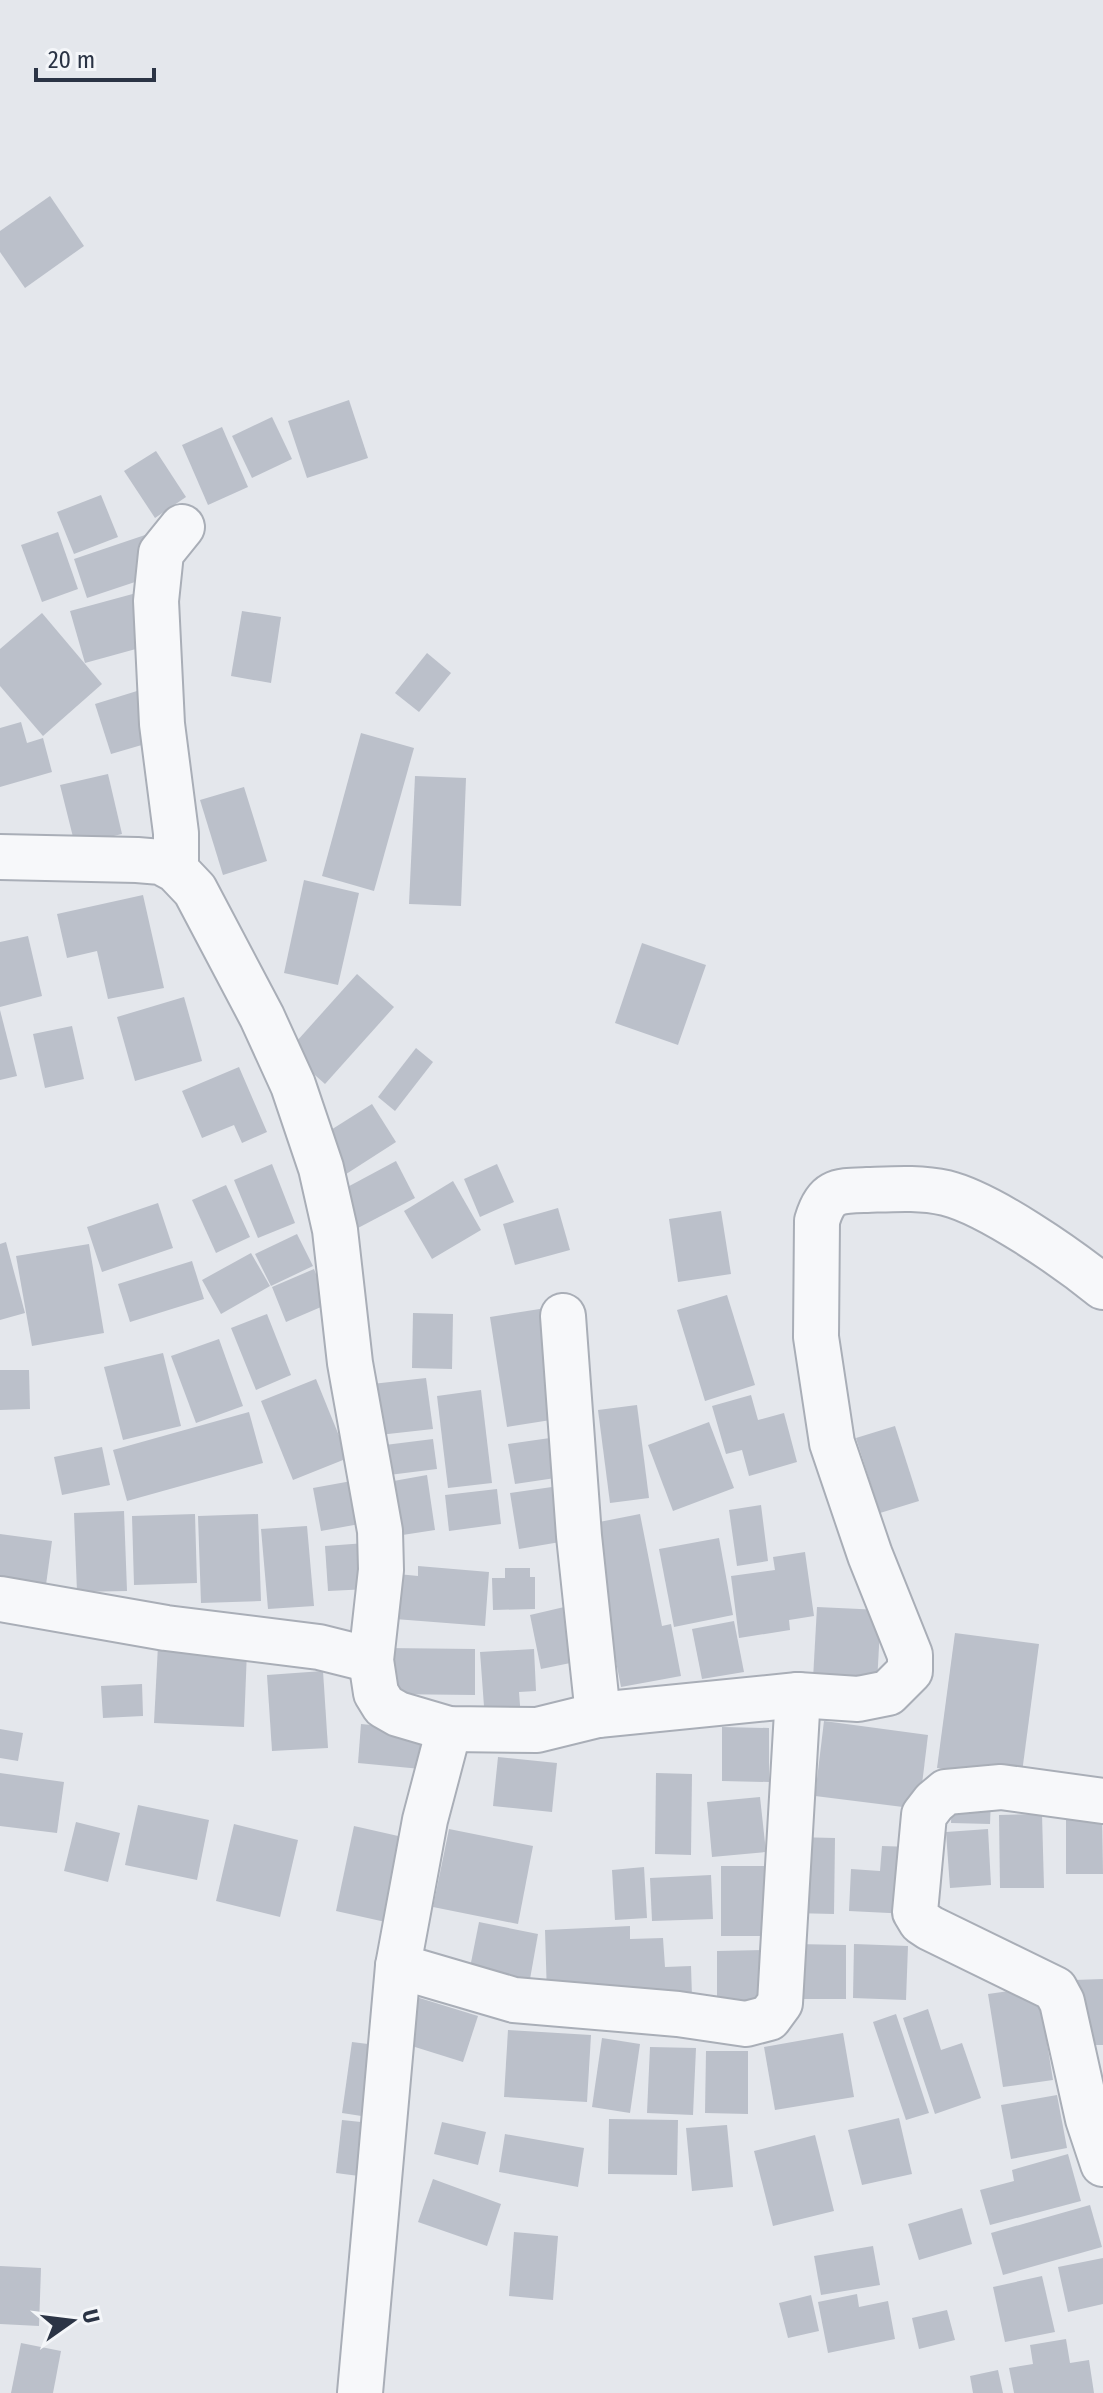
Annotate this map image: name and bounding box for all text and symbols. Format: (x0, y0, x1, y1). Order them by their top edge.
scale bar (36, 32, 154, 82)
text: 20 m (48, 46, 95, 74)
north arrow (32, 2281, 112, 2361)
text: U (76, 2307, 106, 2326)

